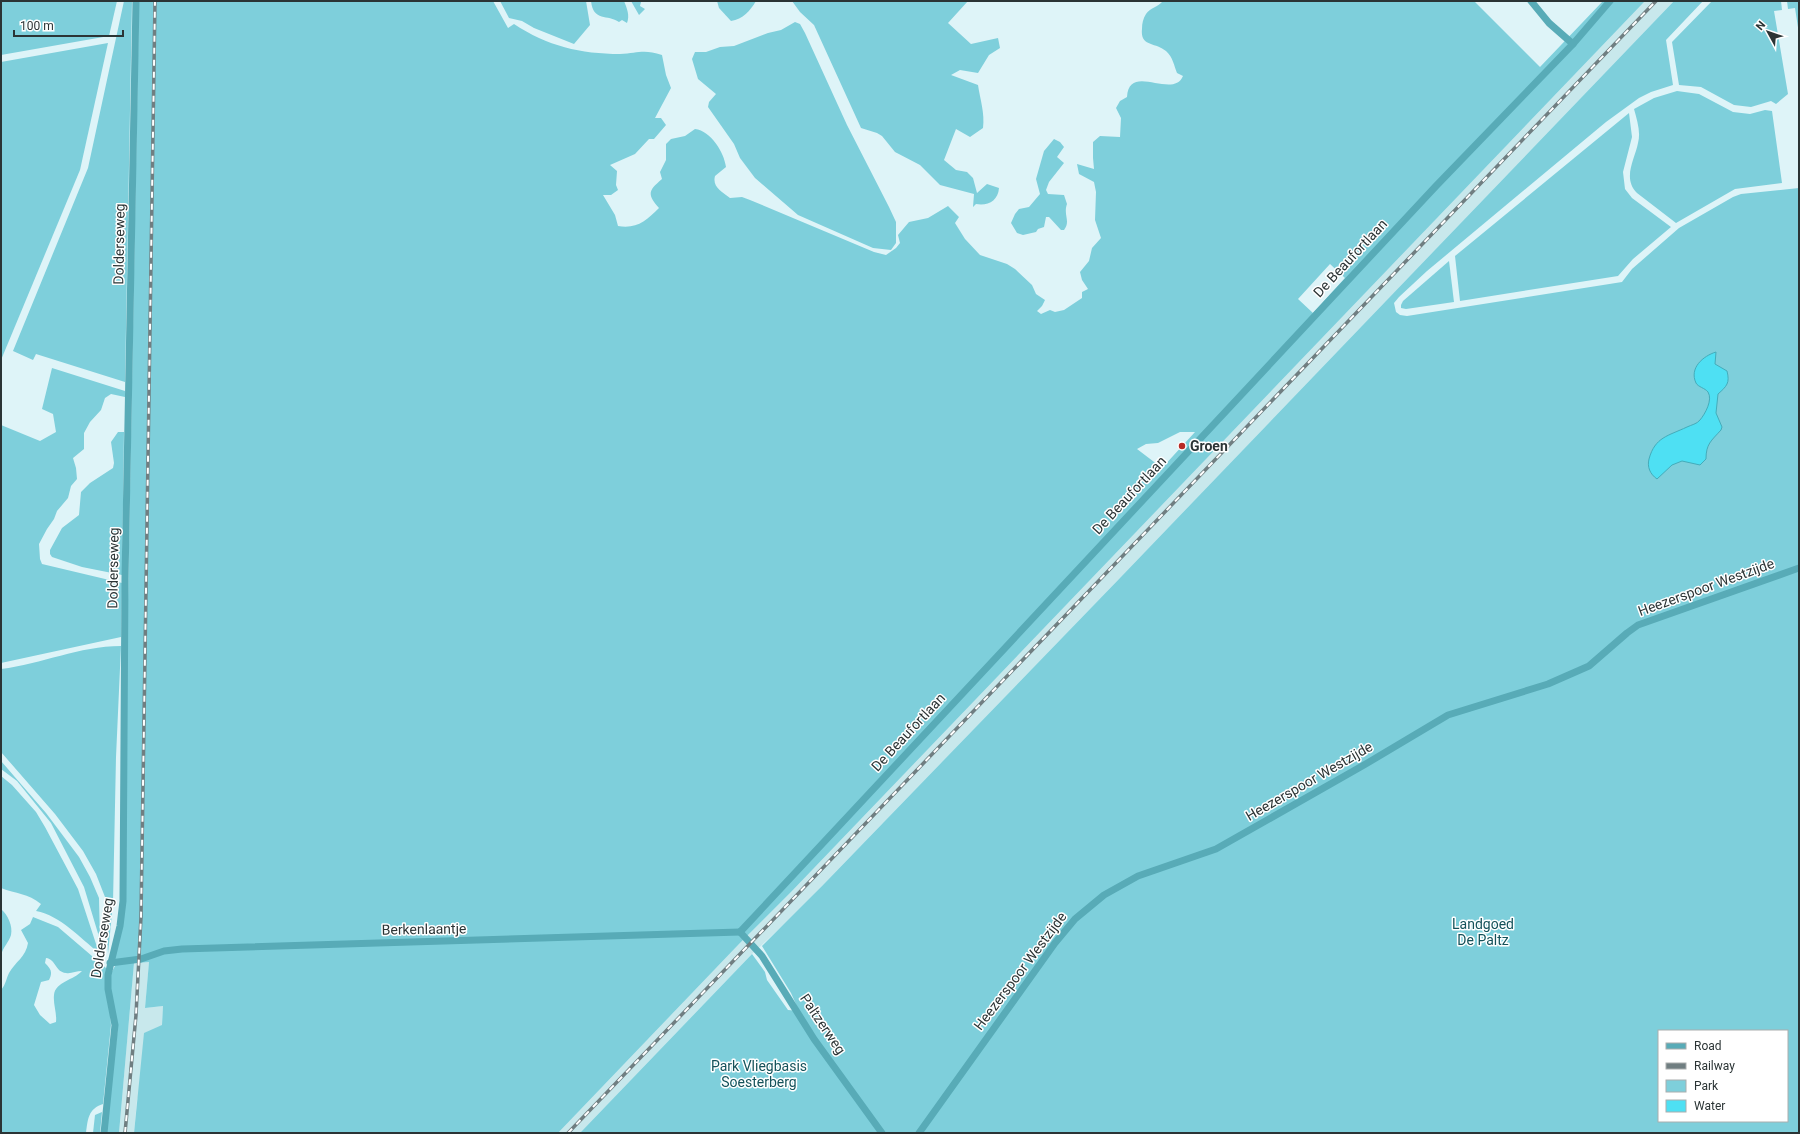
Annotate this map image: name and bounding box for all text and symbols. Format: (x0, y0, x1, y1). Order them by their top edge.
scale bar (14, 12, 123, 38)
north arrow (1748, 12, 1788, 52)
text: 100 m (20, 19, 54, 33)
text: N (1753, 19, 1768, 33)
street label: Dolderseweg (110, 203, 128, 285)
street label: De Beaufortlaan (1310, 216, 1390, 300)
place label: Groen (1190, 438, 1228, 454)
marker: Groen (1177, 441, 1187, 451)
street label: De Beaufortlaan (1089, 453, 1169, 537)
street label: Dolderseweg (104, 527, 122, 609)
street label: Heezerspoor Westzijde (1636, 555, 1776, 619)
street label: De Beaufortlaan (868, 690, 948, 774)
street label: Heezerspoor Westzijde (1243, 738, 1375, 824)
street label: Dolderseweg (88, 897, 116, 979)
street label: Heezerspoor Westzijde (970, 909, 1070, 1033)
park label: Landgoed De Paltz (1452, 916, 1514, 948)
street label: Berkenlaantje (381, 920, 467, 938)
street label: Paltzerweg (797, 991, 849, 1057)
legend (1658, 1030, 1788, 1122)
text: Road (1694, 1039, 1722, 1053)
park label: Park Vliegbasis Soesterberg (711, 1058, 807, 1090)
text: Railway (1694, 1059, 1735, 1073)
text: Park (1694, 1079, 1719, 1093)
text: Water (1694, 1099, 1725, 1113)

